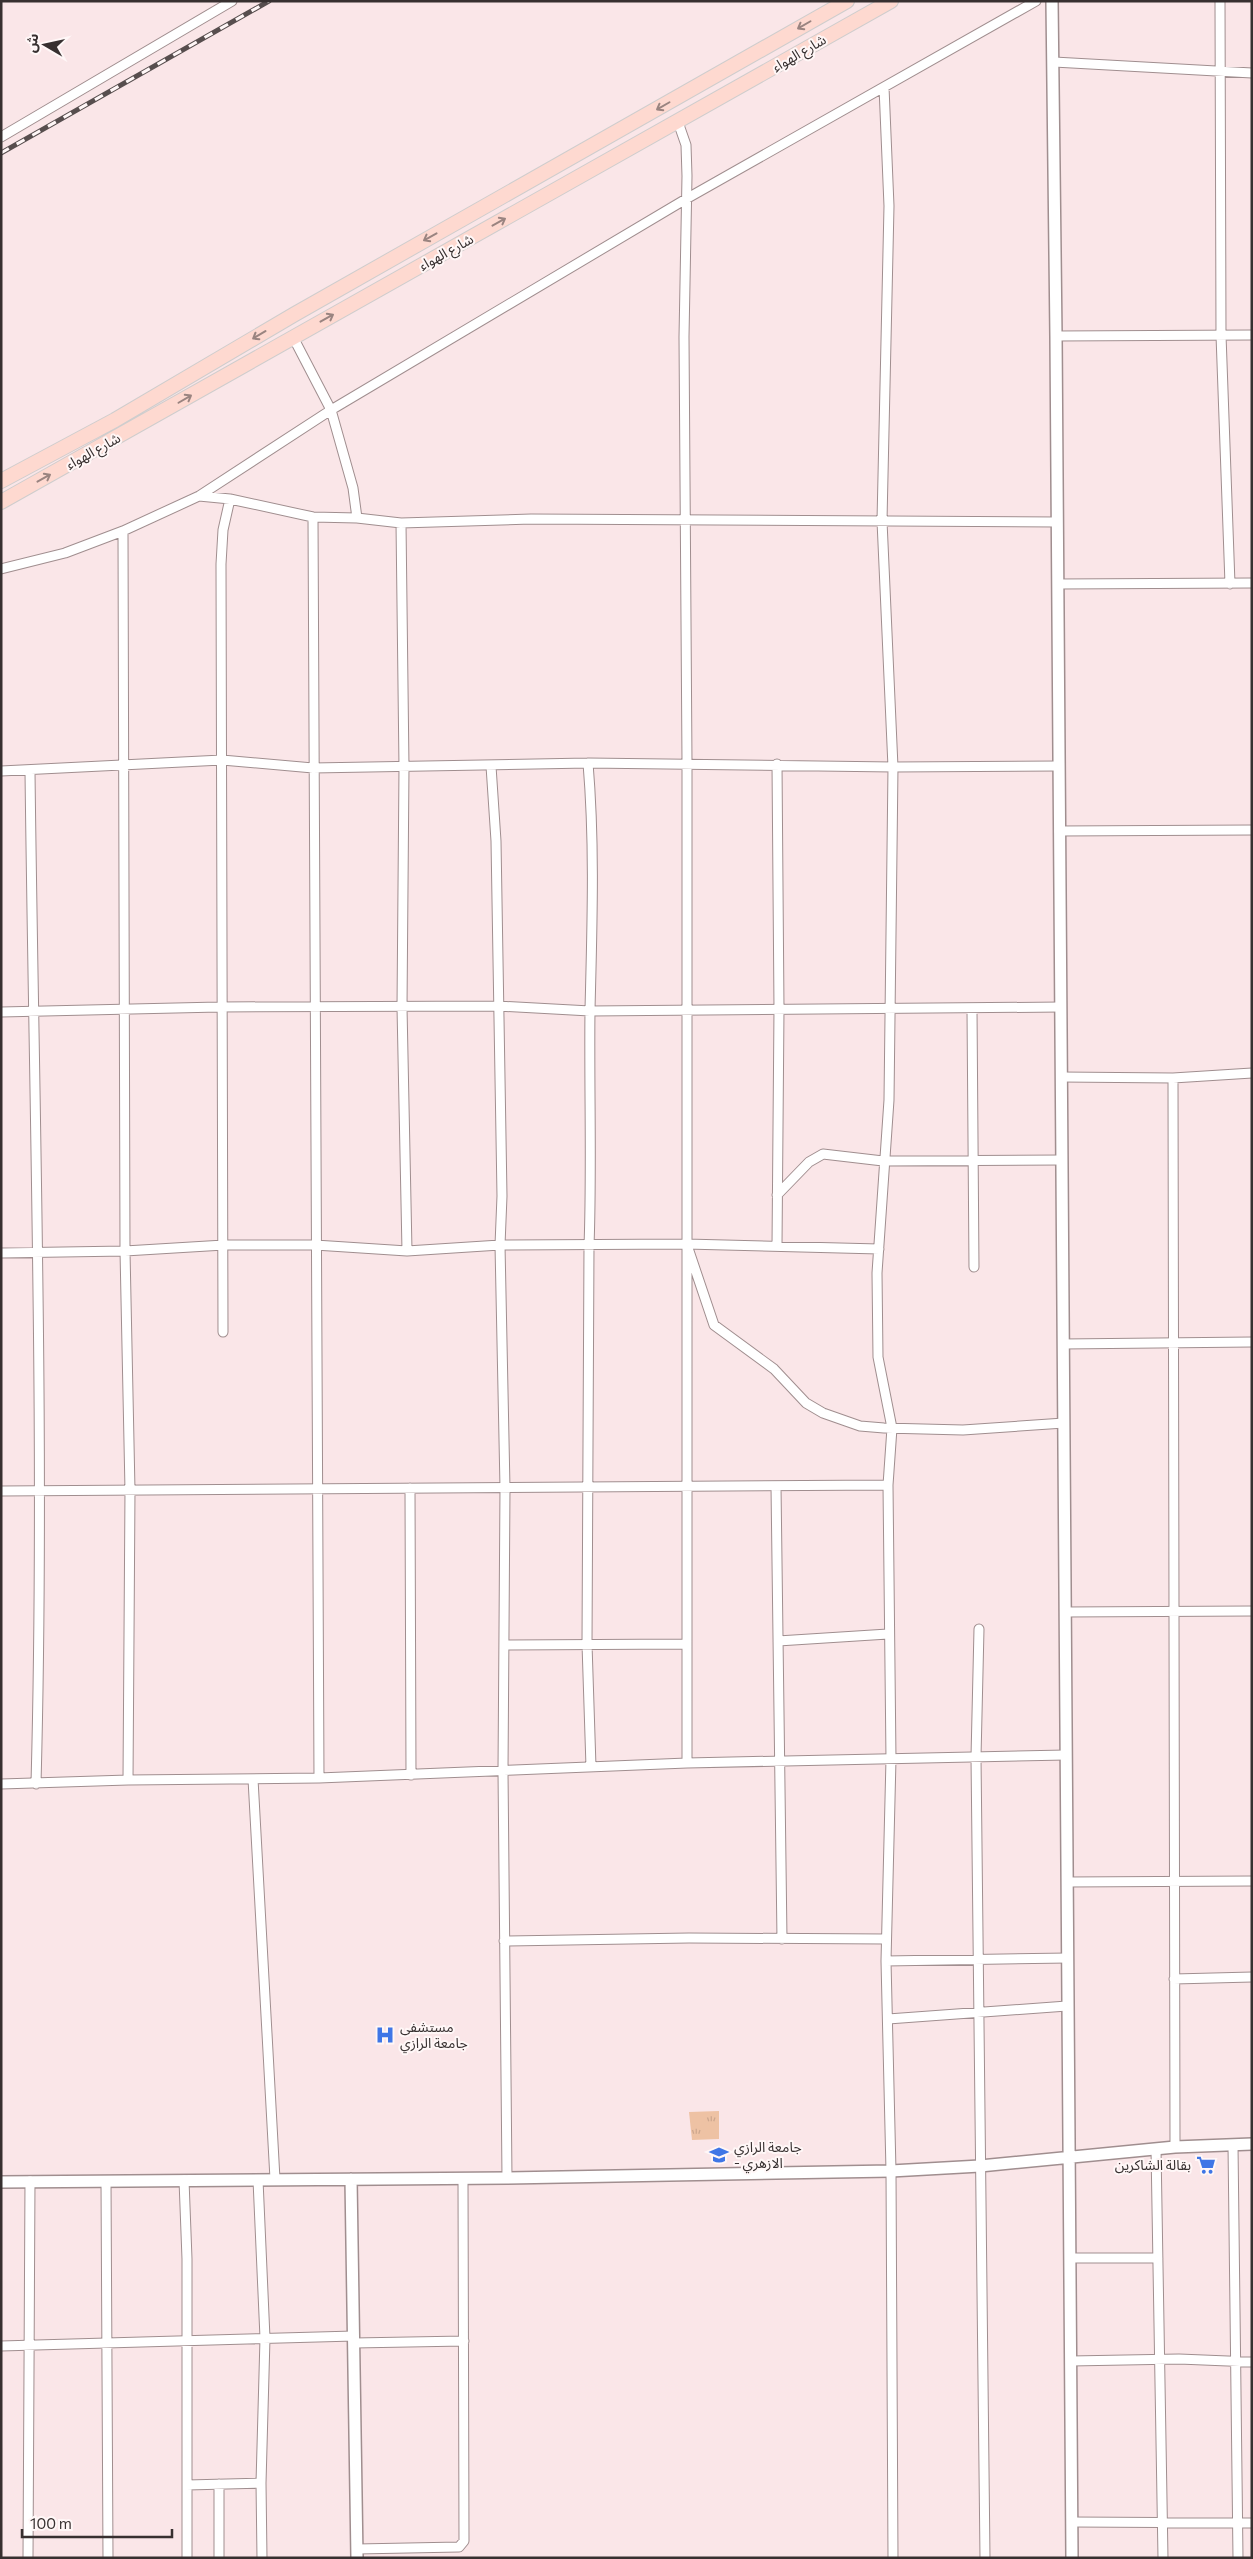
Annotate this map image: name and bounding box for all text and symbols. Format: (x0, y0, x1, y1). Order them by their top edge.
north arrow (20, 20, 70, 70)
one-way arrow (798, 21, 812, 31)
street label: شارع الهواء (769, 30, 830, 77)
text: ش (22, 32, 42, 54)
one-way arrow (656, 101, 671, 111)
one-way arrow (492, 217, 507, 227)
street label: شارع الهواء (416, 230, 477, 276)
one-way arrow (423, 233, 438, 242)
one-way arrow (319, 313, 333, 323)
one-way arrow (252, 331, 266, 341)
one-way arrow (178, 393, 192, 403)
street label: شارع الهواء (63, 429, 124, 475)
one-way arrow (36, 473, 50, 483)
place label: مستشفى جامعة الرازي (400, 2018, 468, 2054)
hospital icon: مستشفى جامعة الرازي (374, 2024, 396, 2046)
place label: جامعة الرازي - الازهري (734, 2138, 802, 2174)
school or university icon: جامعة الرازي - الازهري (708, 2144, 730, 2166)
supermarket icon: بقالة الشاكرين (1195, 2154, 1217, 2176)
place label: بقالة الشاكرين (1115, 2156, 1191, 2174)
scale bar (22, 2506, 172, 2538)
text: 100 m (30, 2514, 72, 2532)

